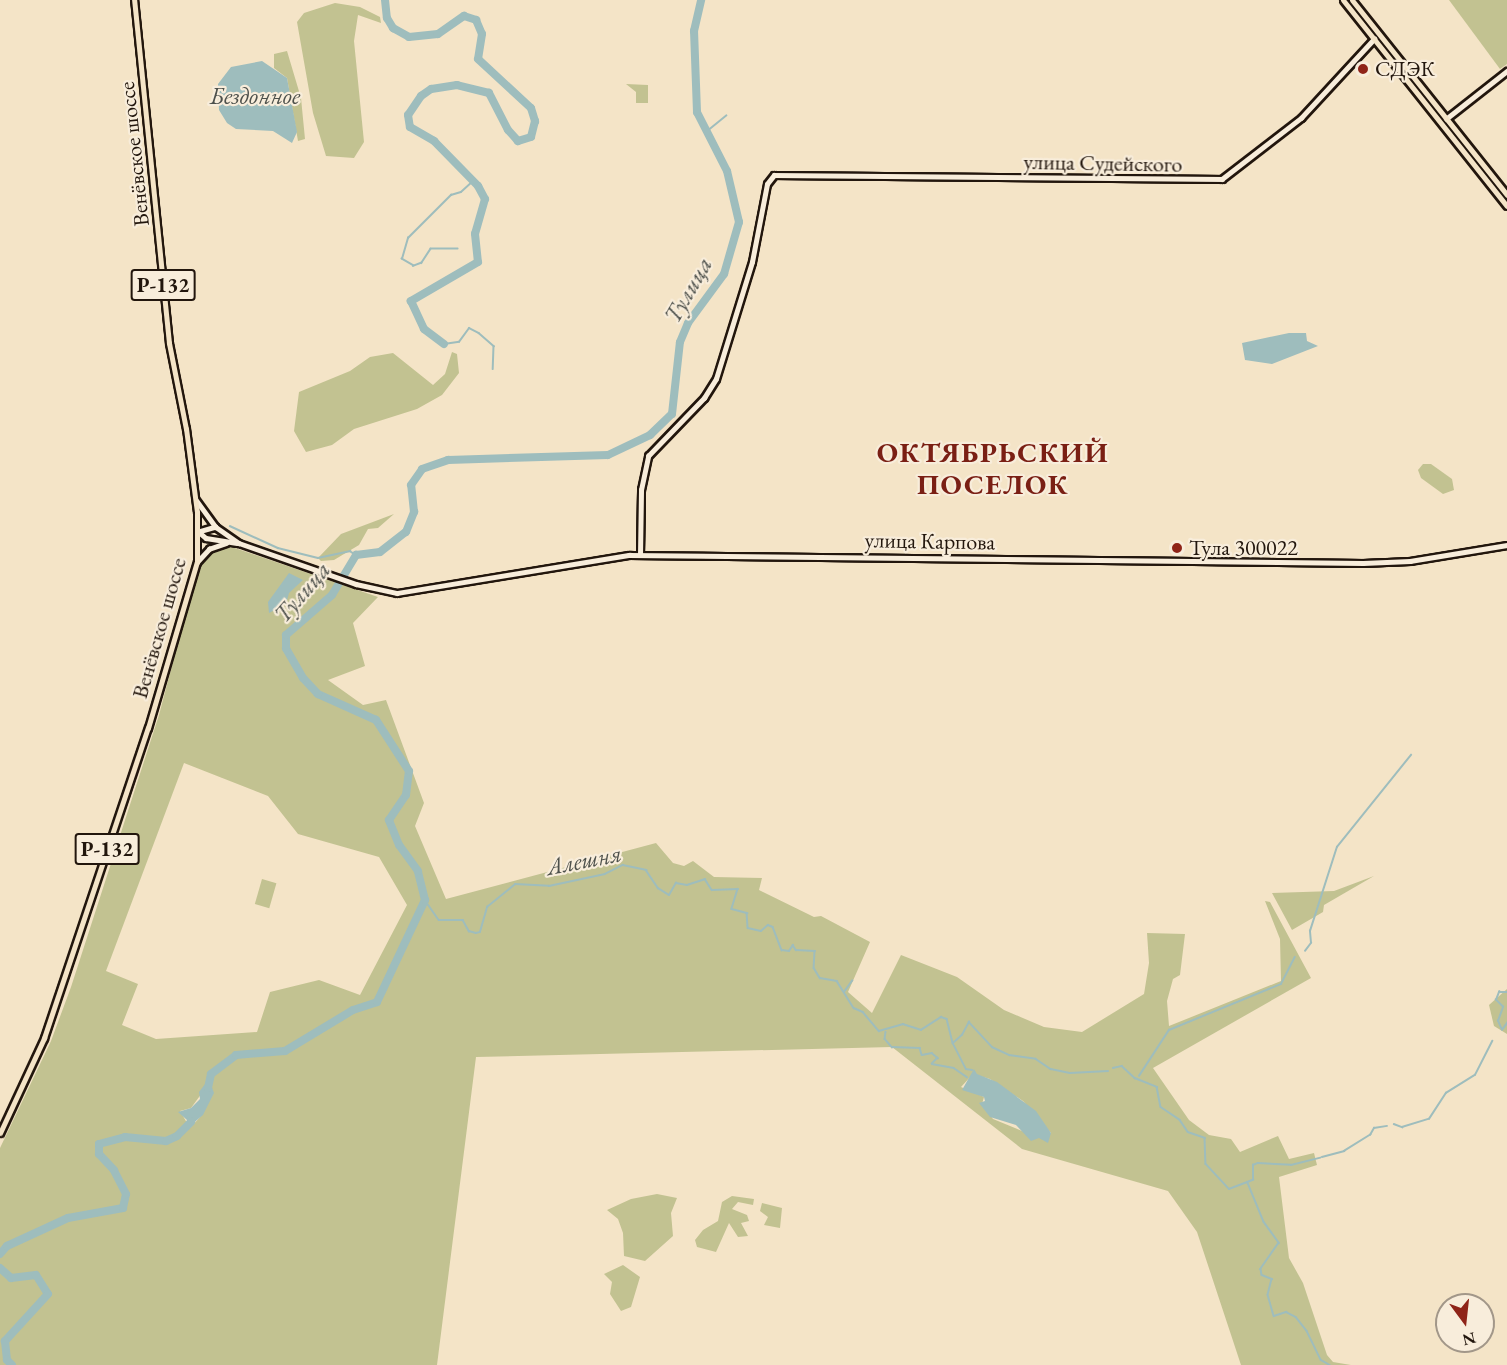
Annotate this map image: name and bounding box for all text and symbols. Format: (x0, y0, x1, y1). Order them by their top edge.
place label: СДЭК (1375, 56, 1435, 82)
marker: СДЭК (1356, 62, 1370, 76)
street label: Венёвское шоссе (113, 80, 155, 228)
water label: Бездонное (210, 82, 300, 110)
street label: улица Судейского (1023, 148, 1183, 178)
water label: Тулица (658, 252, 718, 328)
road number: Р-132 (130, 267, 196, 303)
district label: ОКТЯБРЬСКИЙ ПОСЕЛОК (877, 435, 1109, 501)
street label: улица Карпова (864, 527, 996, 555)
place label: Тула 300022 (1189, 535, 1298, 561)
marker: Тула 300022 (1170, 541, 1184, 555)
street label: Венёвское шоссе (126, 555, 192, 701)
water label: Тулица (268, 556, 336, 628)
road number: Р-132 (74, 831, 140, 867)
water label: Алешня (544, 839, 624, 881)
north arrow (1435, 1293, 1495, 1353)
text: N (1460, 1327, 1478, 1351)

